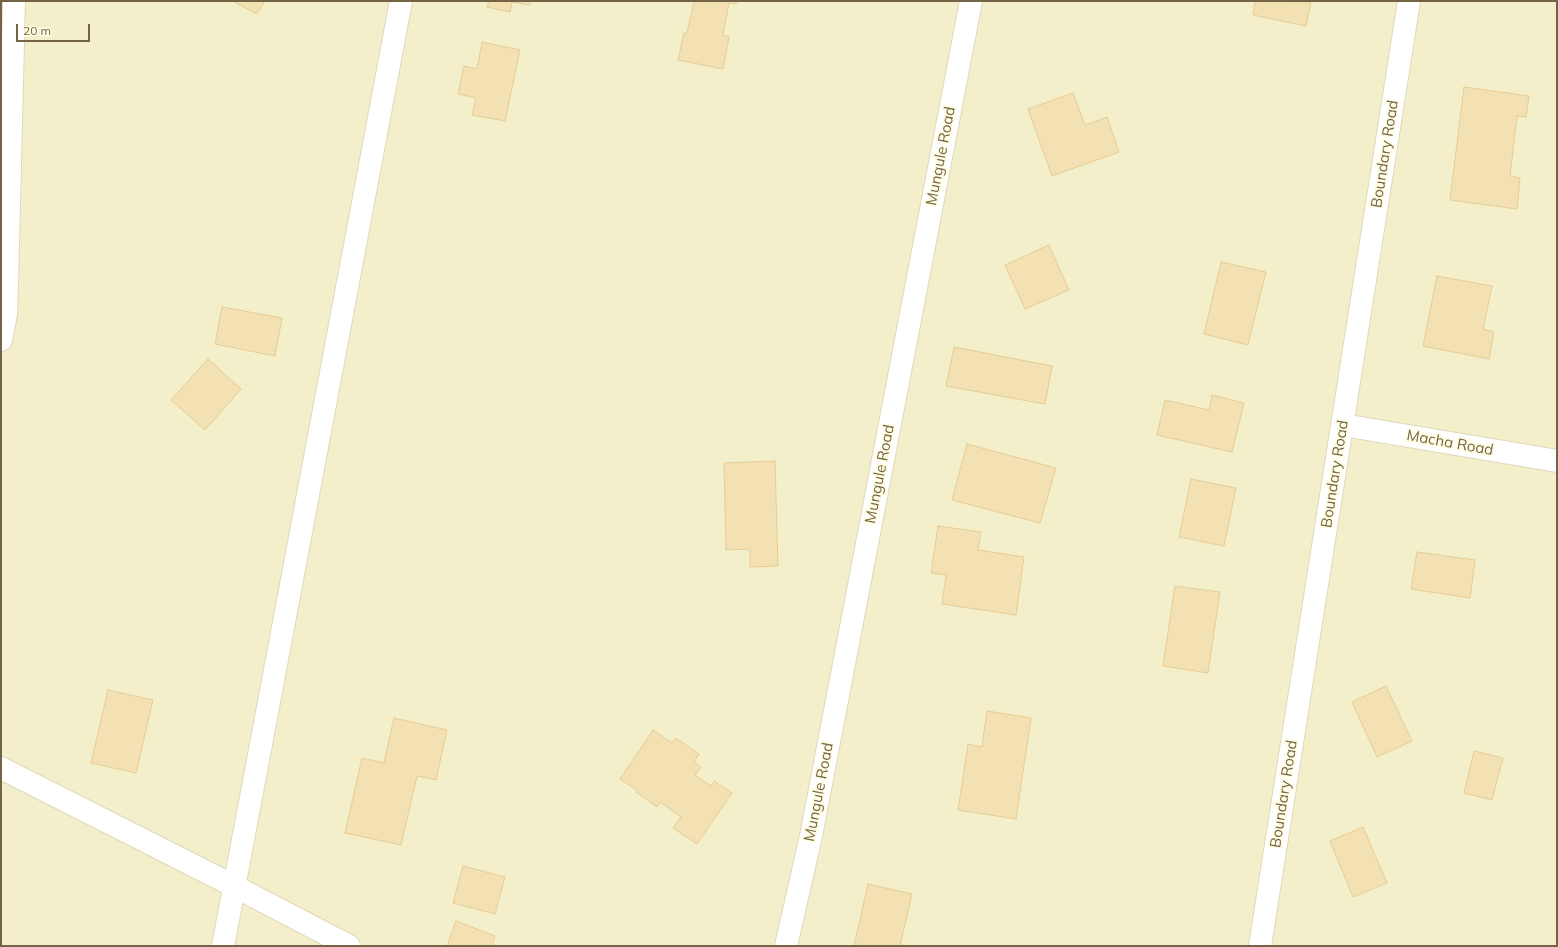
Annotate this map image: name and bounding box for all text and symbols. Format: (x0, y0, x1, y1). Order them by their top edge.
scale bar (18, 16, 92, 42)
text: 20 m (23, 23, 51, 38)
street label: Boundary Road (1368, 99, 1402, 209)
street label: Mungule Road (923, 105, 959, 207)
street label: Boundary Road (1318, 419, 1352, 529)
street label: Mungule Road (862, 423, 898, 525)
street label: Macha Road (1405, 427, 1495, 459)
street label: Boundary Road (1267, 739, 1301, 849)
street label: Mungule Road (801, 741, 837, 843)

